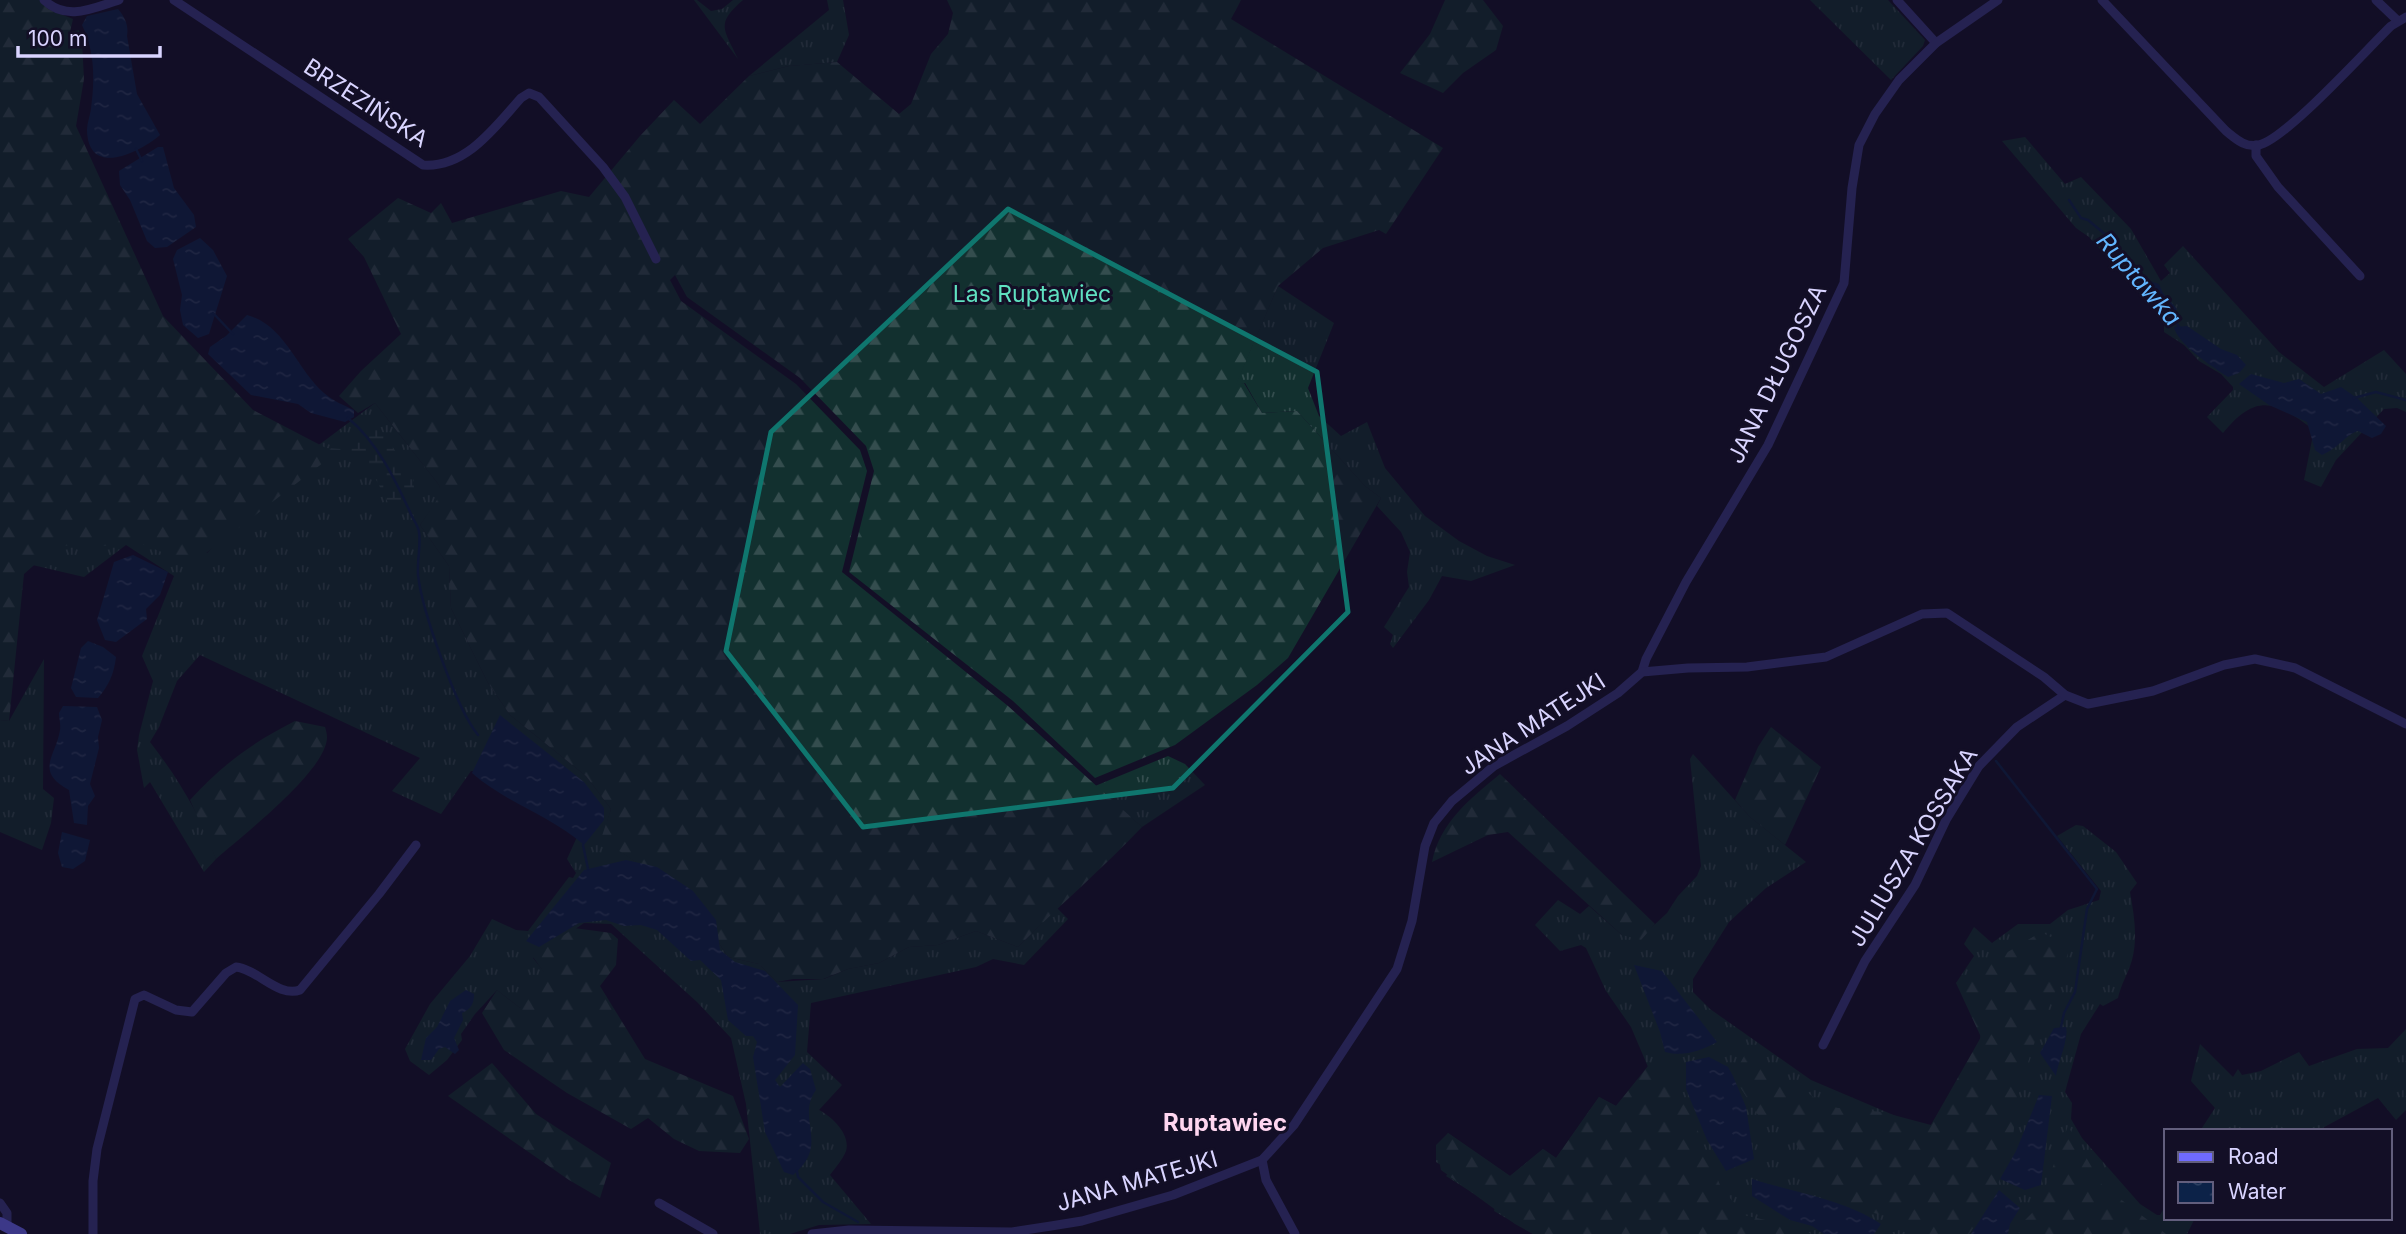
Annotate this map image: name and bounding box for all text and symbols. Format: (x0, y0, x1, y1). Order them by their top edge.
scale bar (18, 14, 159, 58)
text: 100 m (28, 26, 87, 51)
street label: BRZEZIŃSKA (299, 53, 433, 154)
water label: Ruptawka (2091, 227, 2187, 331)
park label: Las Ruptawiec (953, 280, 1111, 308)
street label: JANA DŁUGOSZA (1722, 280, 1832, 468)
street label: JANA MATEJKI (1456, 667, 1610, 781)
street label: JULIUSZA KOSSAKA (1843, 742, 1984, 952)
district label: Ruptawiec (1163, 1108, 1287, 1137)
legend (2164, 1129, 2392, 1220)
text: Road (2228, 1144, 2279, 1169)
street label: JANA MATEJKI (1053, 1145, 1221, 1217)
text: Water (2228, 1179, 2286, 1204)

